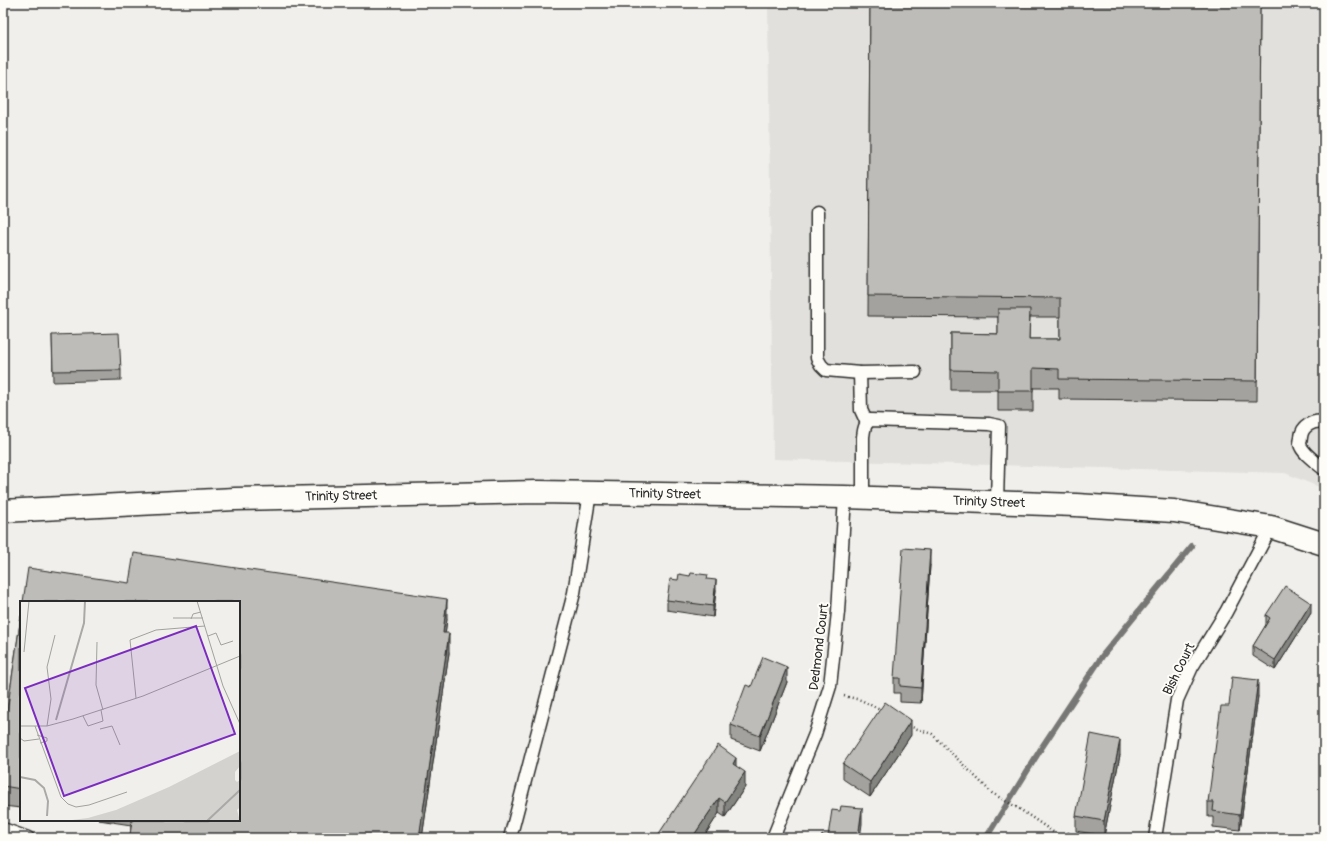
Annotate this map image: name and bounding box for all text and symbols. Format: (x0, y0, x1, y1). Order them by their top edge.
street label: Trinity Street (629, 485, 702, 503)
street label: Trinity Street (305, 487, 378, 505)
street label: Trinity Street (953, 493, 1026, 511)
inset map (20, 601, 240, 821)
street label: Dedmond Court (806, 602, 832, 691)
street label: Bish Court (1160, 640, 1199, 698)

